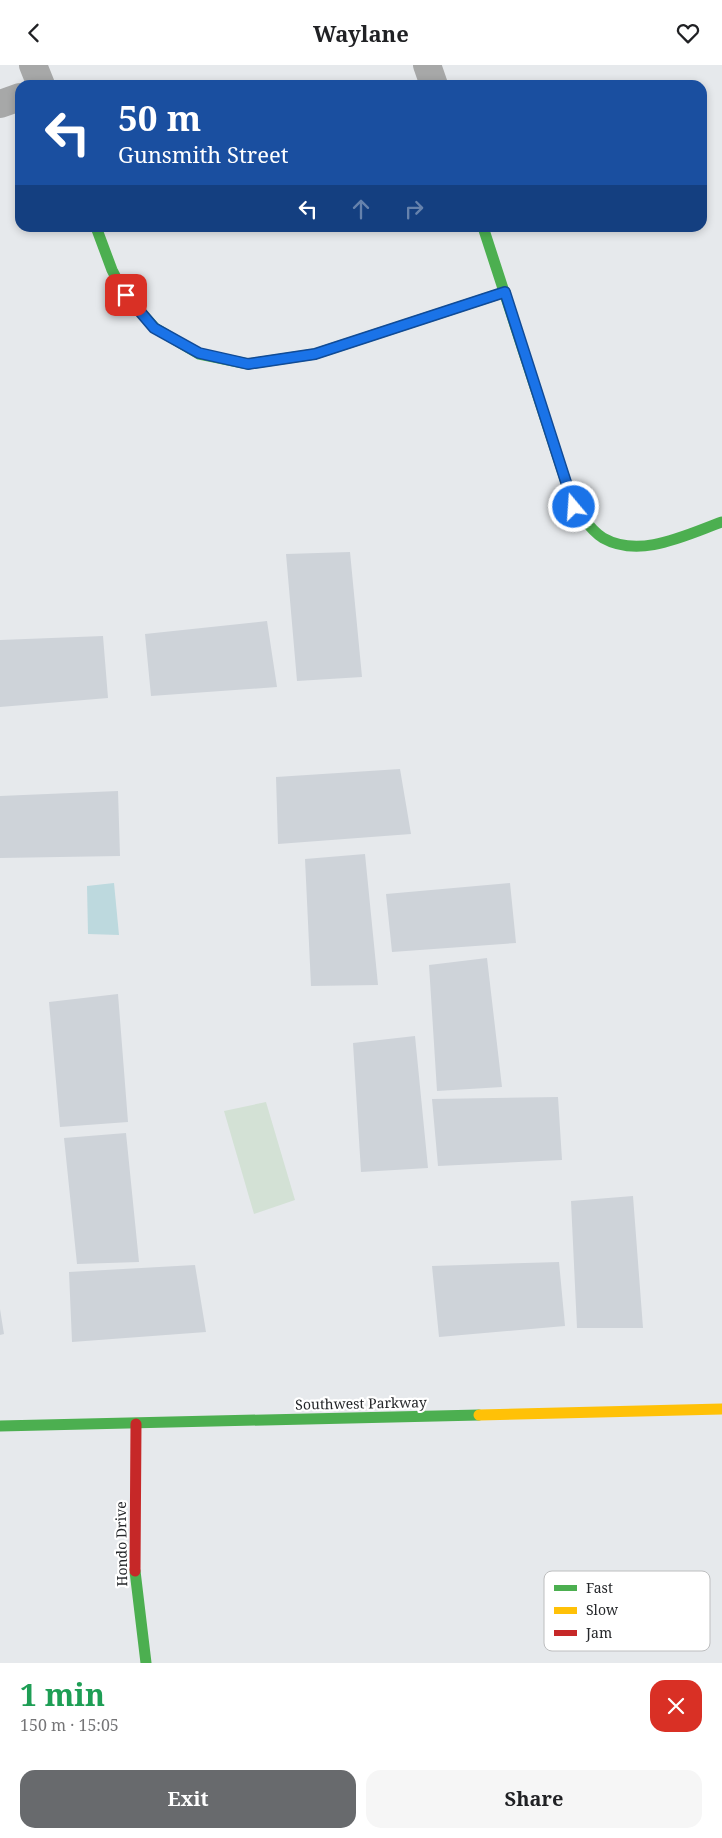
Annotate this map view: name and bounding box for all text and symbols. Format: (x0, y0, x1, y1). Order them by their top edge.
text: Waylane (313, 18, 409, 48)
icon: back (20, 19, 48, 47)
icon: heart (674, 19, 702, 47)
text: 50 m (118, 94, 201, 141)
icon: left (35, 100, 100, 165)
text: Gunsmith Street (118, 139, 288, 169)
icon: left (294, 195, 322, 223)
icon: ahead (347, 195, 375, 223)
icon: right (400, 195, 428, 223)
pin (105, 274, 147, 316)
icon: arrive (112, 281, 140, 309)
position arrow (547, 480, 599, 532)
street label: Southwest Parkway (295, 1392, 427, 1414)
street label: Hondo Drive (111, 1501, 131, 1587)
legend (544, 1571, 710, 1651)
text: Fast (586, 1578, 613, 1597)
text: Slow (586, 1600, 619, 1619)
text: Jam (585, 1623, 612, 1642)
text: 1 min (20, 1674, 105, 1715)
button: close (650, 1680, 702, 1732)
text: 150 m · 15:05 (20, 1714, 119, 1736)
button: Exit (20, 1770, 356, 1828)
button: Share (366, 1770, 702, 1828)

